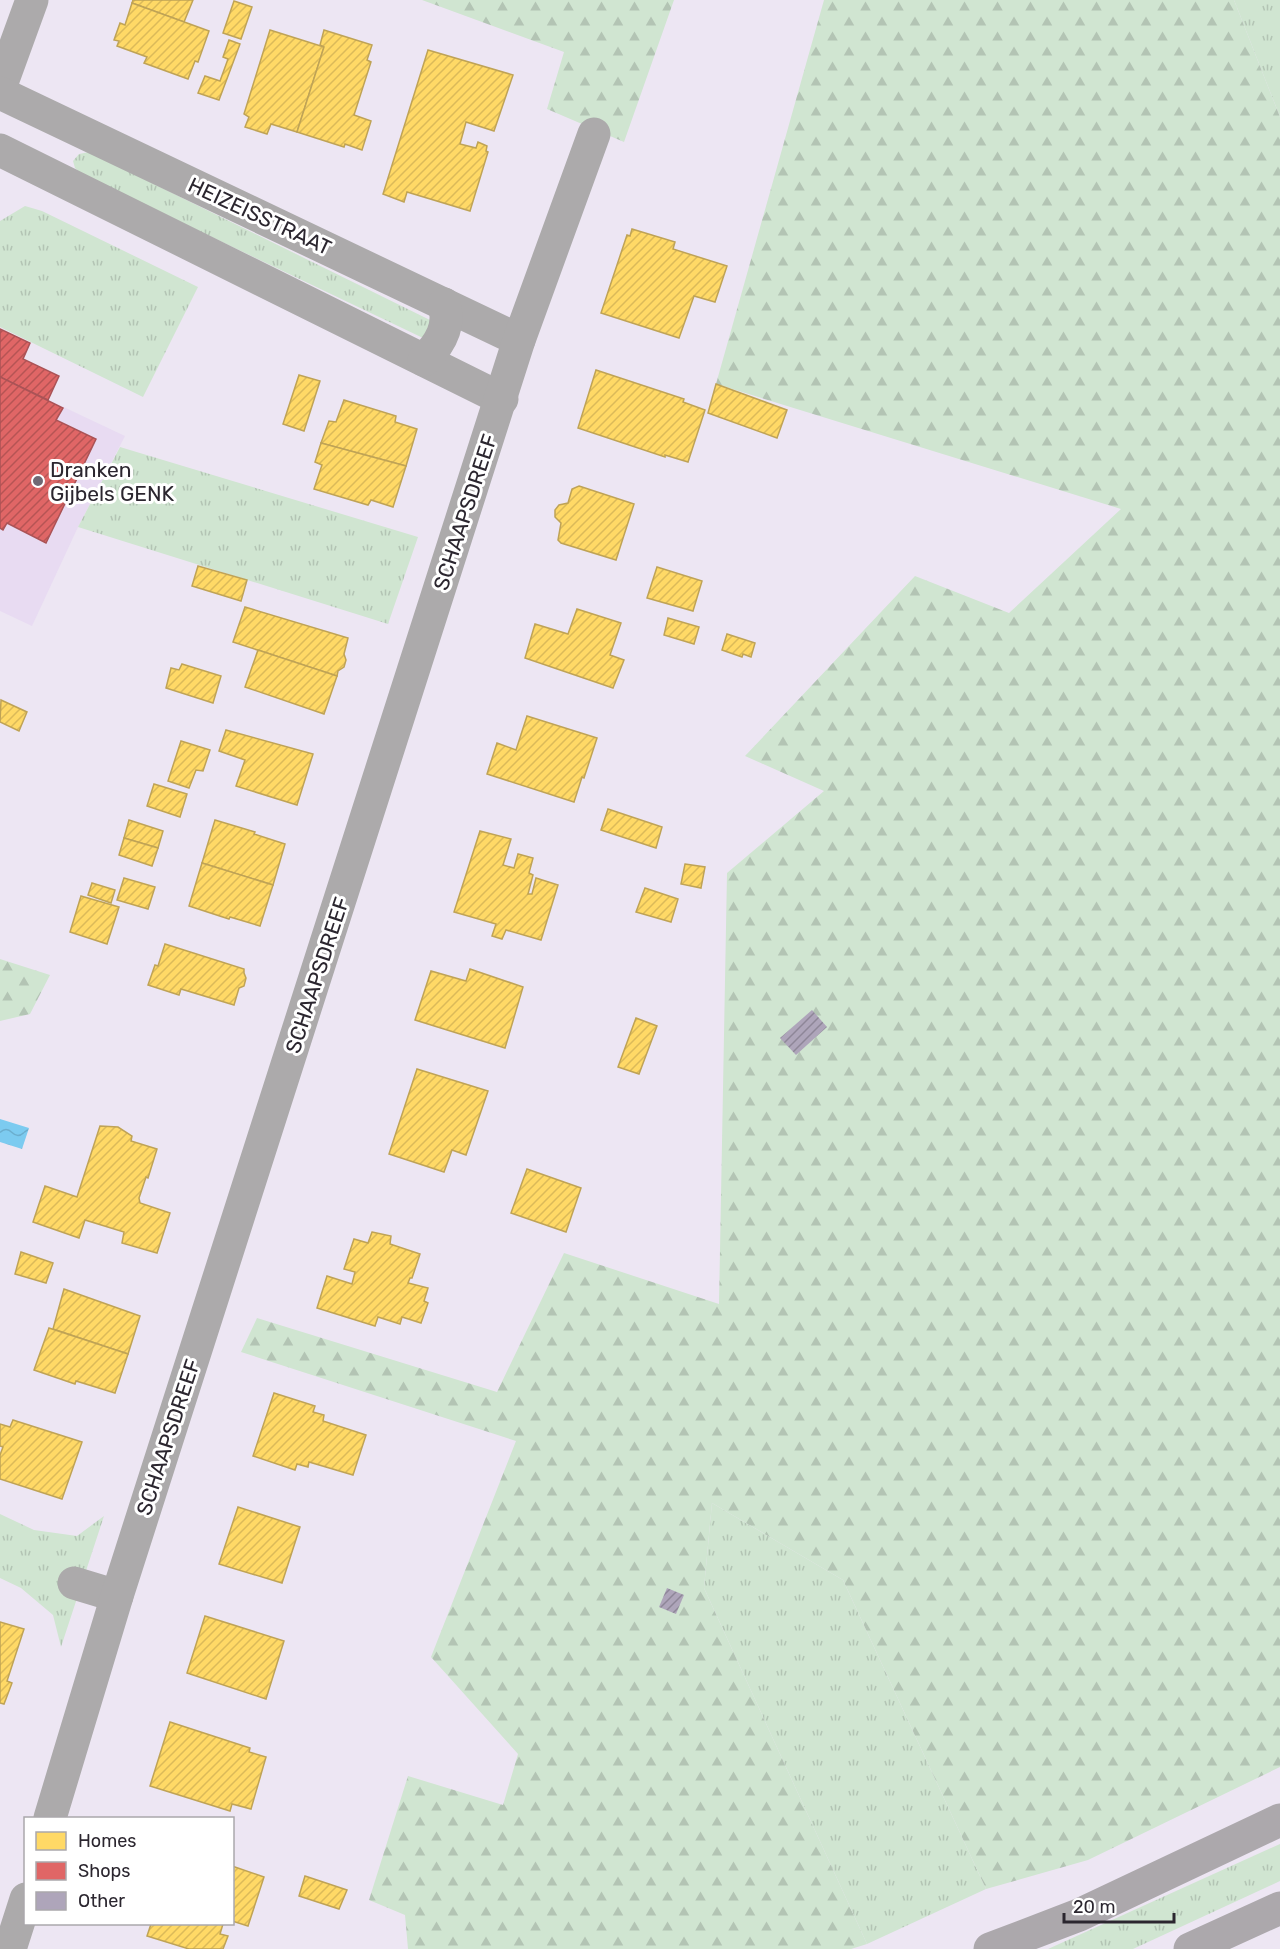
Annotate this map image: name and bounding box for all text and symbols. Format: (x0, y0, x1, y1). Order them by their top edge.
street label: HEIZEISSTRAAT (184, 172, 336, 260)
street label: SCHAAPSDREEF (428, 431, 502, 593)
place label: Dranken Gijbels GENK (50, 457, 175, 506)
marker: Dranken Gijbels GENK (31, 474, 45, 488)
street label: SCHAAPSDREEF (280, 894, 354, 1056)
street label: SCHAAPSDREEF (131, 1356, 205, 1518)
legend (24, 1817, 234, 1925)
text: Homes (78, 1830, 136, 1852)
text: Shops (78, 1860, 130, 1882)
scale bar (1064, 1886, 1174, 1924)
text: Other (78, 1890, 125, 1912)
text: 20 m (1073, 1896, 1115, 1918)

